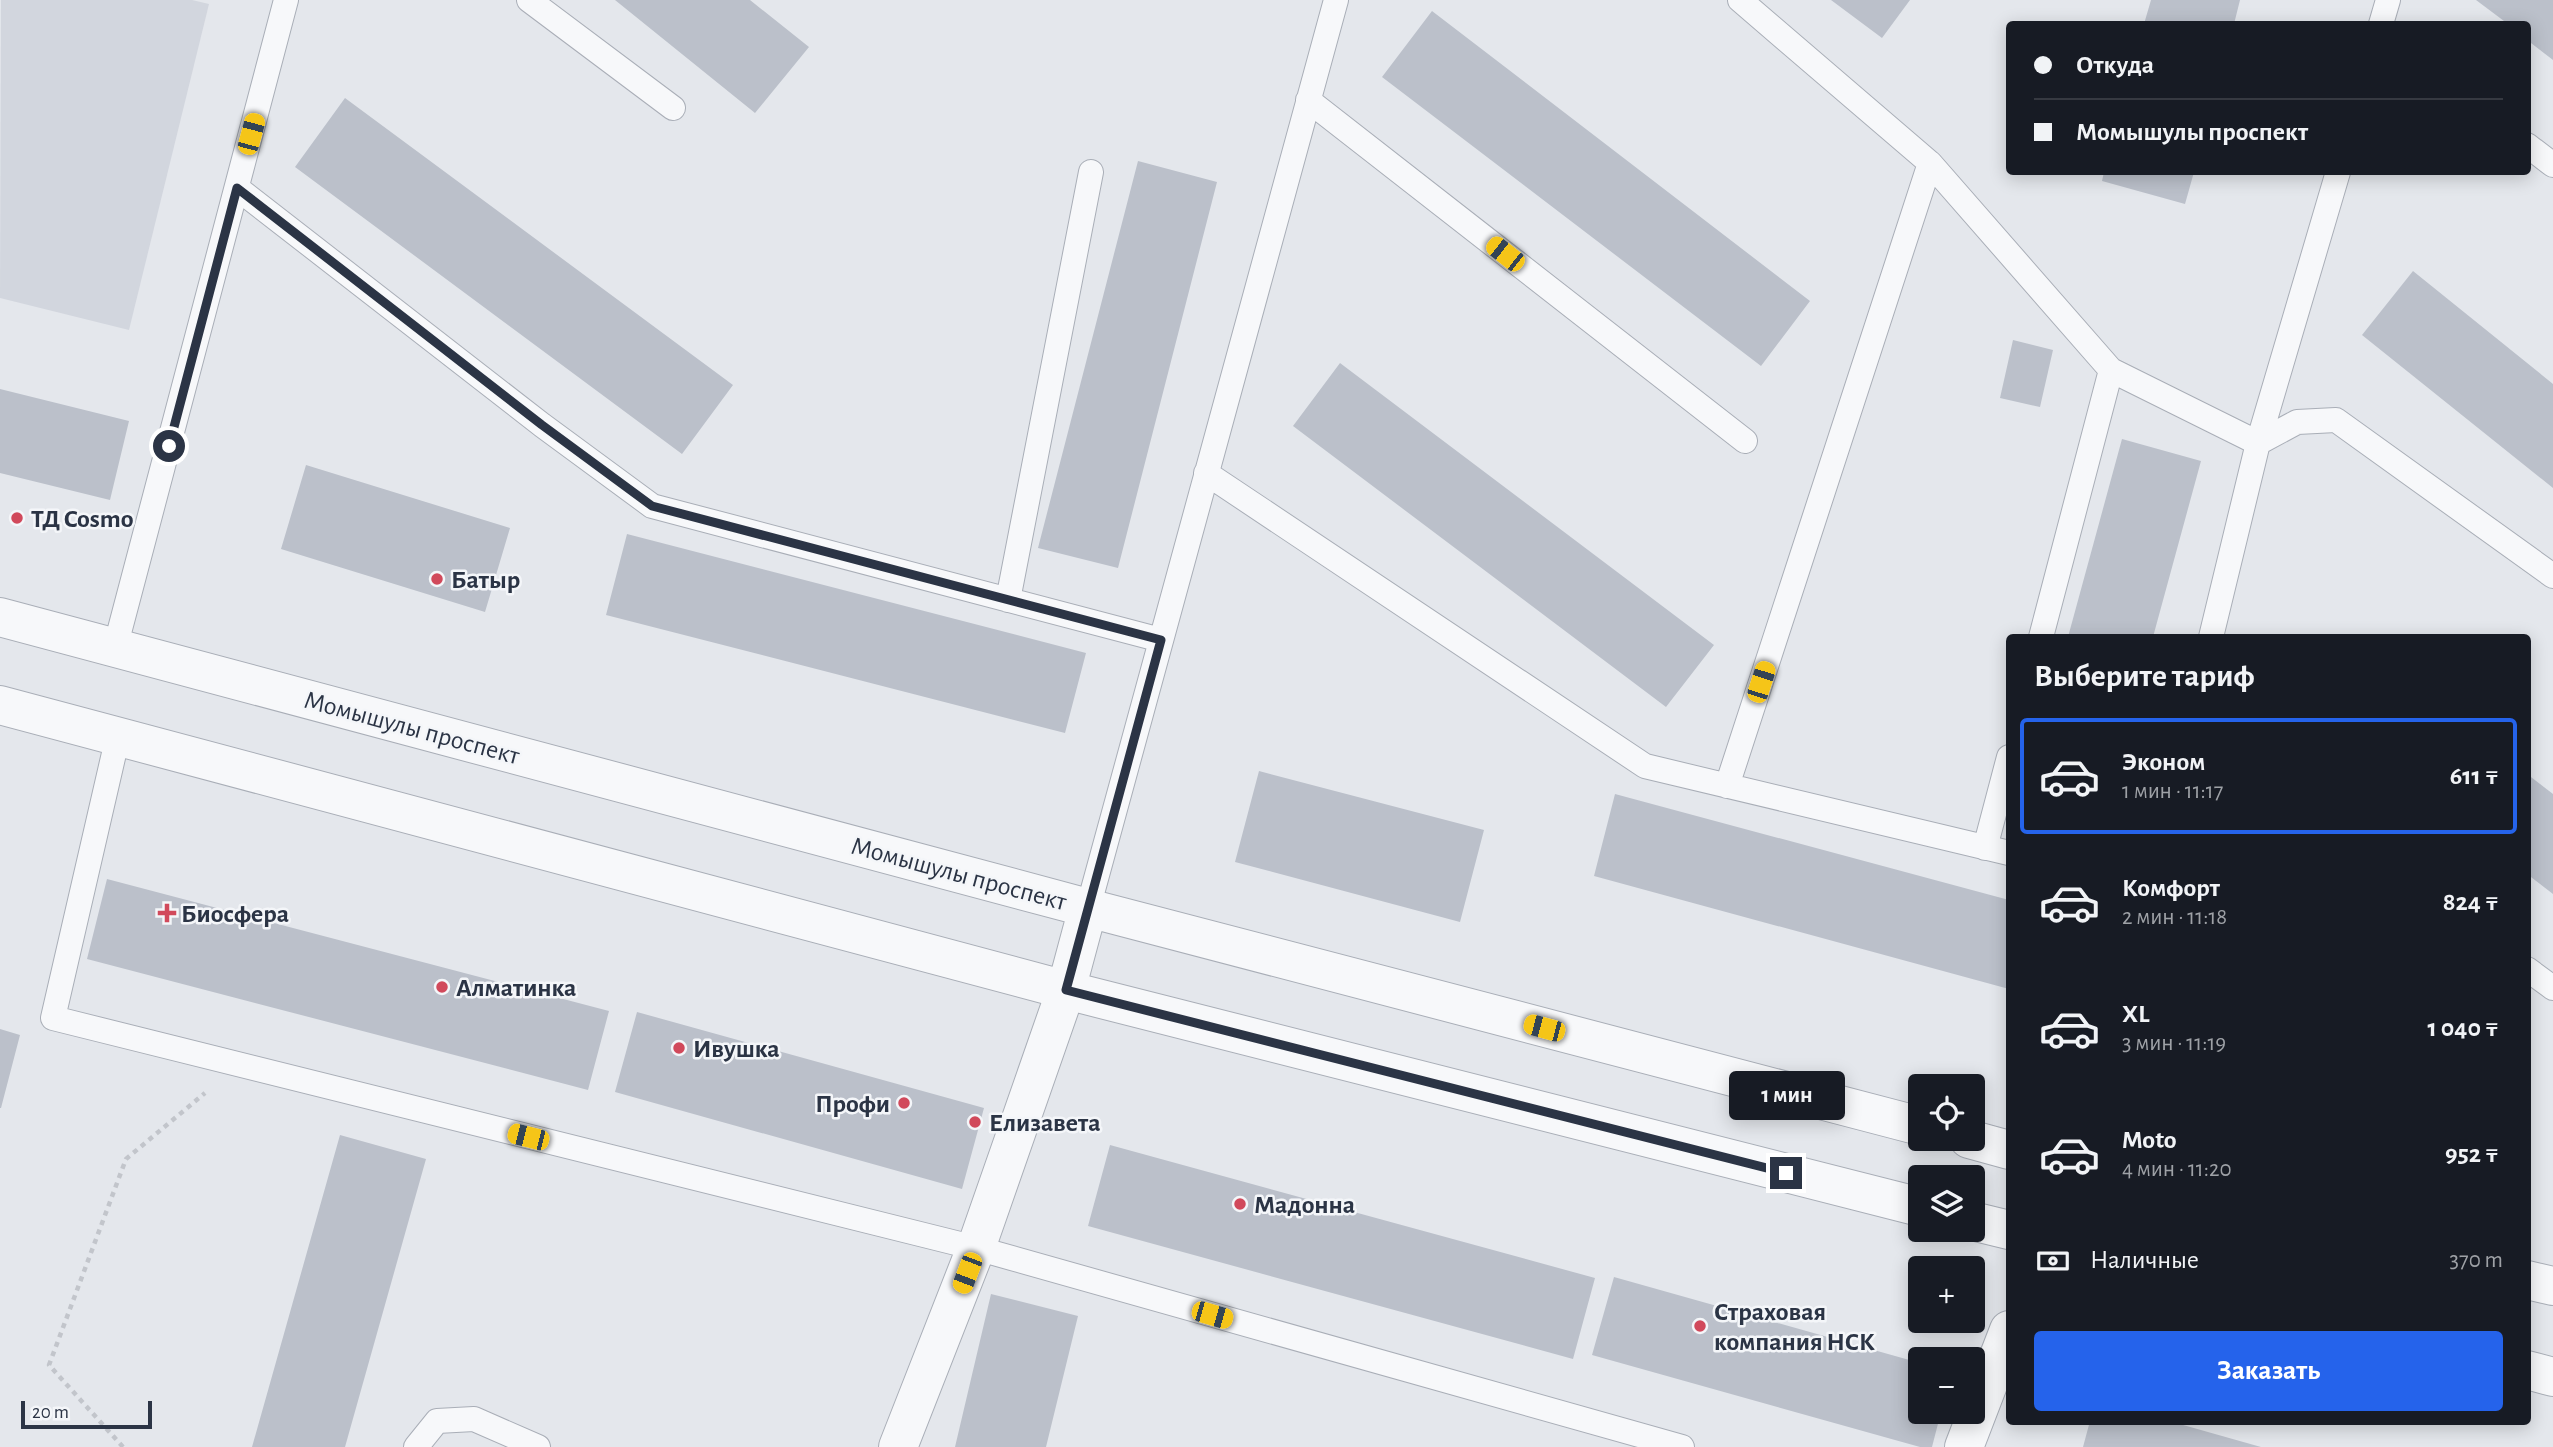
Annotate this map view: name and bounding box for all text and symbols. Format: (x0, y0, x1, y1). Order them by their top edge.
text: Откуда (2076, 52, 2154, 78)
car (236, 111, 267, 157)
text: Момышулы проспект (2076, 119, 2308, 145)
car (1482, 233, 1529, 275)
route start (153, 430, 185, 462)
place label: ТД Cosmo (31, 506, 134, 532)
marker: ТД Cosmo (9, 510, 25, 526)
place label: Батыр (451, 567, 520, 593)
marker: Батыр (429, 571, 445, 587)
car (1745, 659, 1778, 705)
text: Выберите тариф (2034, 660, 2255, 692)
street label: Момышулы проспект (301, 687, 523, 769)
icon: car (2038, 745, 2101, 808)
text: Эконом (2122, 749, 2205, 775)
text: 611 ₸ (2450, 763, 2499, 789)
text: 1 мин · 11:17 (2122, 780, 2223, 803)
street label: Момышулы проспект (848, 833, 1070, 915)
icon: car (2038, 871, 2101, 934)
text: Комфорт (2122, 875, 2220, 901)
text: 824 ₸ (2443, 889, 2499, 915)
place label: Биосфера (181, 901, 289, 927)
marker: Биосфера (159, 905, 175, 921)
text: 2 мин · 11:18 (2122, 906, 2227, 929)
place label: Алматинка (456, 975, 576, 1001)
marker: Алматинка (434, 979, 450, 995)
icon: car (2038, 997, 2101, 1060)
text: XL (2122, 1001, 2149, 1027)
car (1521, 1012, 1568, 1044)
text: 1 040 ₸ (2427, 1015, 2499, 1041)
text: 3 мин · 11:19 (2122, 1032, 2226, 1055)
place label: Ивушка (693, 1036, 780, 1062)
marker: Ивушка (671, 1040, 687, 1056)
callout: 1 мин (1728, 1072, 1844, 1120)
map controls (1908, 1074, 1985, 1424)
button: locate (1908, 1074, 1985, 1151)
text: 1 мин (1761, 1084, 1813, 1107)
place label: Профи (815, 1091, 890, 1117)
marker: Профи (896, 1095, 912, 1111)
place label: Елизавета (989, 1110, 1101, 1136)
marker: Елизавета (967, 1114, 983, 1130)
car (506, 1122, 551, 1152)
icon: car (2038, 1123, 2101, 1186)
text: Moto (2122, 1127, 2177, 1153)
text: 952 ₸ (2445, 1141, 2499, 1167)
route end (1770, 1157, 1802, 1189)
text: 4 мин · 11:20 (2122, 1158, 2232, 1181)
button: layers (1908, 1165, 1985, 1242)
place label: Мадонна (1254, 1192, 1355, 1218)
marker: Мадонна (1232, 1196, 1248, 1212)
icon: cash (2034, 1242, 2072, 1280)
text: Наличные (2090, 1247, 2199, 1273)
text: 370 m (2450, 1249, 2503, 1272)
car (950, 1250, 985, 1296)
button: + (1908, 1256, 1985, 1333)
car (1189, 1299, 1236, 1331)
place label: Страховая компания НСК (1714, 1299, 1875, 1355)
marker: Страховая компания НСК (1692, 1318, 1708, 1334)
button: Заказать (2034, 1331, 2503, 1411)
button: − (1908, 1347, 1985, 1424)
scale bar (21, 1398, 152, 1430)
text: 20 m (32, 1403, 69, 1422)

